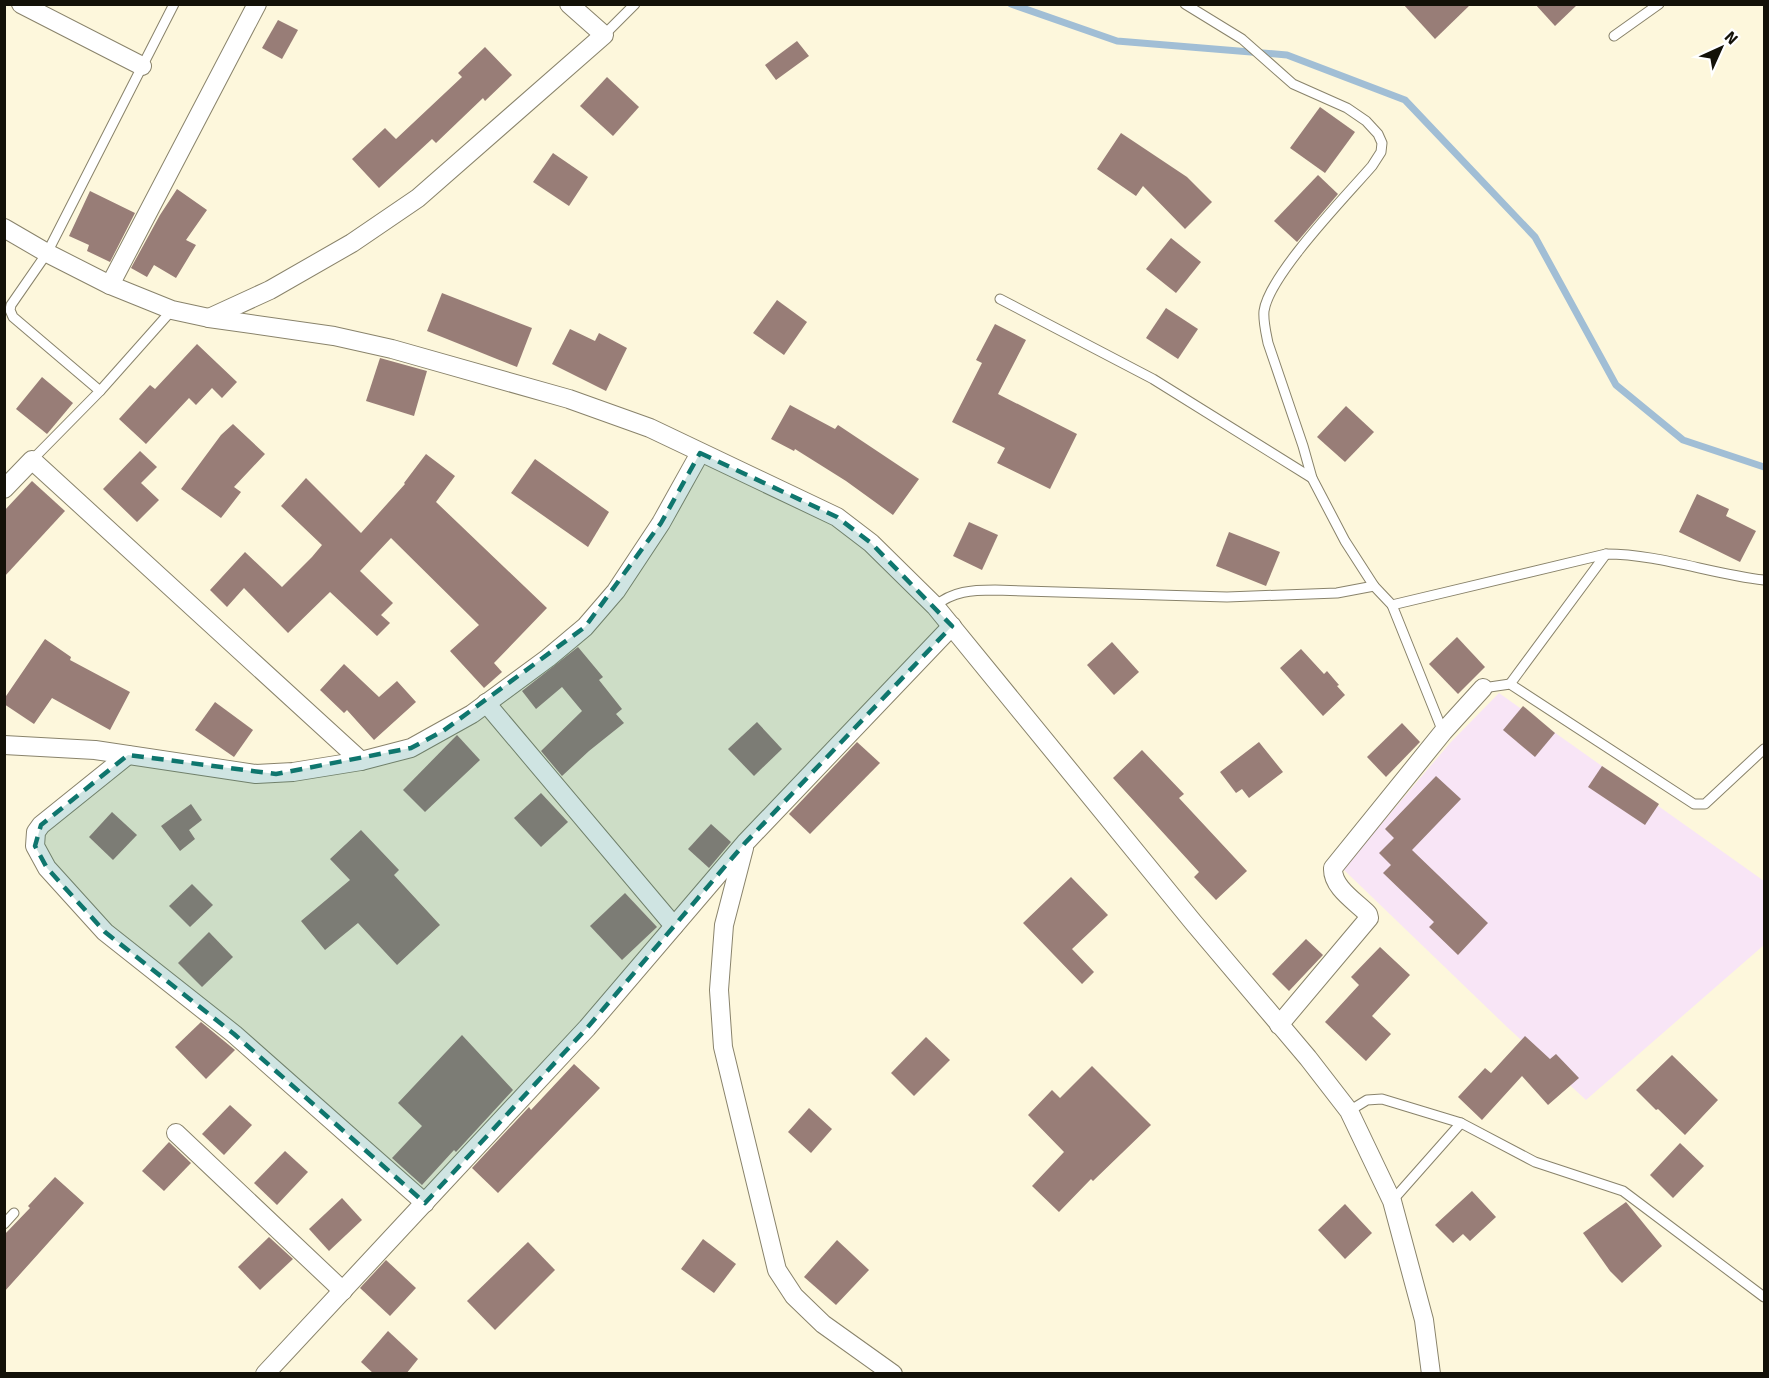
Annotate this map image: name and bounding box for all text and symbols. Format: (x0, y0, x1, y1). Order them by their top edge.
north arrow (1691, 18, 1751, 78)
text: N (1720, 27, 1742, 49)

